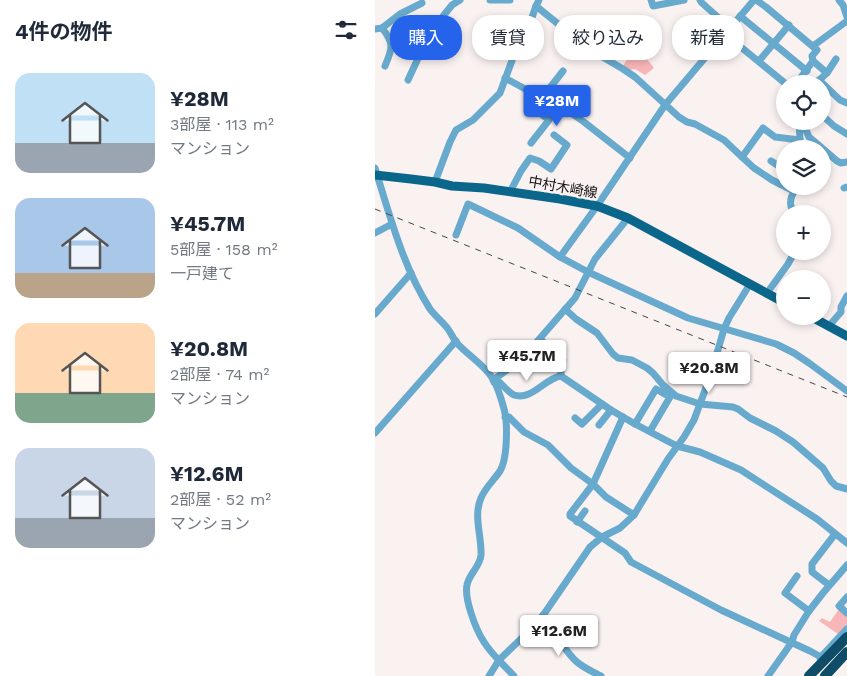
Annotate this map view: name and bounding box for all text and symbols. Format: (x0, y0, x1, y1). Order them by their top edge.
chip: 購入 (390, 15, 462, 60)
chip: 賃貸 (472, 15, 544, 60)
chip: 絞り込み (554, 15, 662, 60)
chip: 新着 (672, 15, 744, 60)
icon: filters (332, 16, 360, 44)
text: 4件の物件 (15, 19, 113, 44)
map controls (776, 75, 831, 325)
button: locate (776, 75, 831, 130)
pin: ¥28M (527, 84, 587, 127)
text: ¥28M (170, 86, 229, 111)
text: ¥28M (535, 91, 579, 110)
icon: home (55, 93, 115, 153)
text: 3部屋 · 113 m² (170, 115, 274, 134)
text: マンション (170, 139, 250, 158)
button: layers (776, 140, 831, 195)
street label: 中村木崎線 (527, 173, 599, 201)
button: + (776, 205, 831, 260)
text: ¥45.7M (170, 211, 245, 236)
icon: home (55, 218, 115, 278)
text: 5部屋 · 158 m² (170, 240, 277, 259)
text: 一戸建て (170, 264, 234, 283)
button: − (776, 270, 831, 325)
text: ¥20.8M (170, 336, 248, 361)
pin: ¥45.7M (486, 340, 568, 382)
icon: home (55, 343, 115, 403)
text: ¥45.7M (498, 346, 556, 365)
pin: ¥20.8M (668, 352, 750, 394)
text: ¥20.8M (679, 358, 739, 377)
text: 2部屋 · 74 m² (170, 365, 269, 384)
text: マンション (170, 389, 250, 408)
text: ¥12.6M (170, 461, 244, 486)
icon: home (55, 468, 115, 528)
text: 2部屋 · 52 m² (170, 490, 271, 509)
text: マンション (170, 514, 250, 533)
pin: ¥12.6M (518, 614, 600, 657)
text: ¥12.6M (531, 621, 587, 640)

